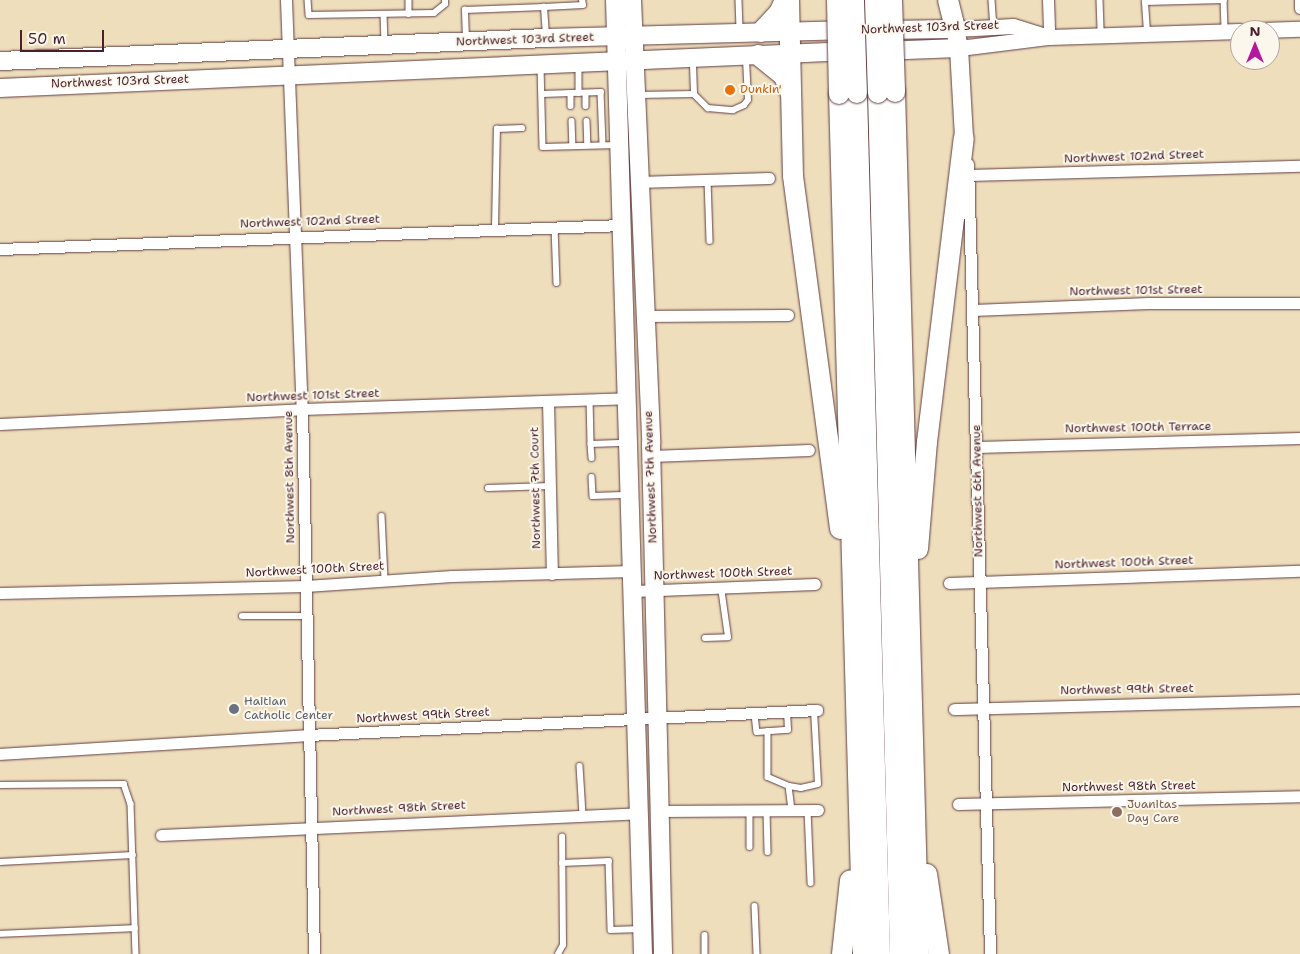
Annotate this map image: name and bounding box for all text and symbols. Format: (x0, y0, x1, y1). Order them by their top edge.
street label: Northwest 103rd Street (861, 18, 999, 38)
scale bar (22, 20, 106, 52)
north arrow (1230, 20, 1280, 70)
text: N (1249, 22, 1261, 40)
text: 50 m (28, 29, 66, 49)
street label: Northwest 103rd Street (456, 30, 594, 50)
street label: Northwest 103rd Street (51, 72, 189, 92)
place label: Dunkin' (740, 83, 782, 97)
marker: Dunkin' (724, 84, 736, 96)
street label: Northwest 102nd Street (1064, 147, 1204, 167)
street label: Northwest 102nd Street (240, 212, 380, 232)
street label: Northwest 101st Street (1069, 283, 1203, 299)
street label: Northwest 101st Street (246, 386, 380, 406)
street label: Northwest 8th Avenue (282, 410, 298, 544)
street label: Northwest 7th Avenue (641, 410, 661, 544)
street label: Northwest 100th Terrace (1065, 420, 1211, 436)
street label: Northwest 6th Avenue (970, 424, 986, 558)
street label: Northwest 7th Court (528, 427, 544, 549)
street label: Northwest 100th Street (1054, 553, 1194, 573)
street label: Northwest 100th Street (245, 559, 385, 581)
street label: Northwest 100th Street (653, 564, 793, 584)
street label: Northwest 99th Street (1060, 682, 1194, 698)
place label: Haitian Catholic Center (244, 695, 333, 723)
marker: Haitian Catholic Center (228, 703, 240, 715)
street label: Northwest 99th Street (356, 705, 490, 727)
street label: Northwest 98th Street (1062, 779, 1196, 795)
street label: Northwest 98th Street (332, 798, 466, 820)
place label: Juanitas Day Care (1127, 798, 1179, 826)
marker: Juanitas Day Care (1111, 806, 1123, 818)

